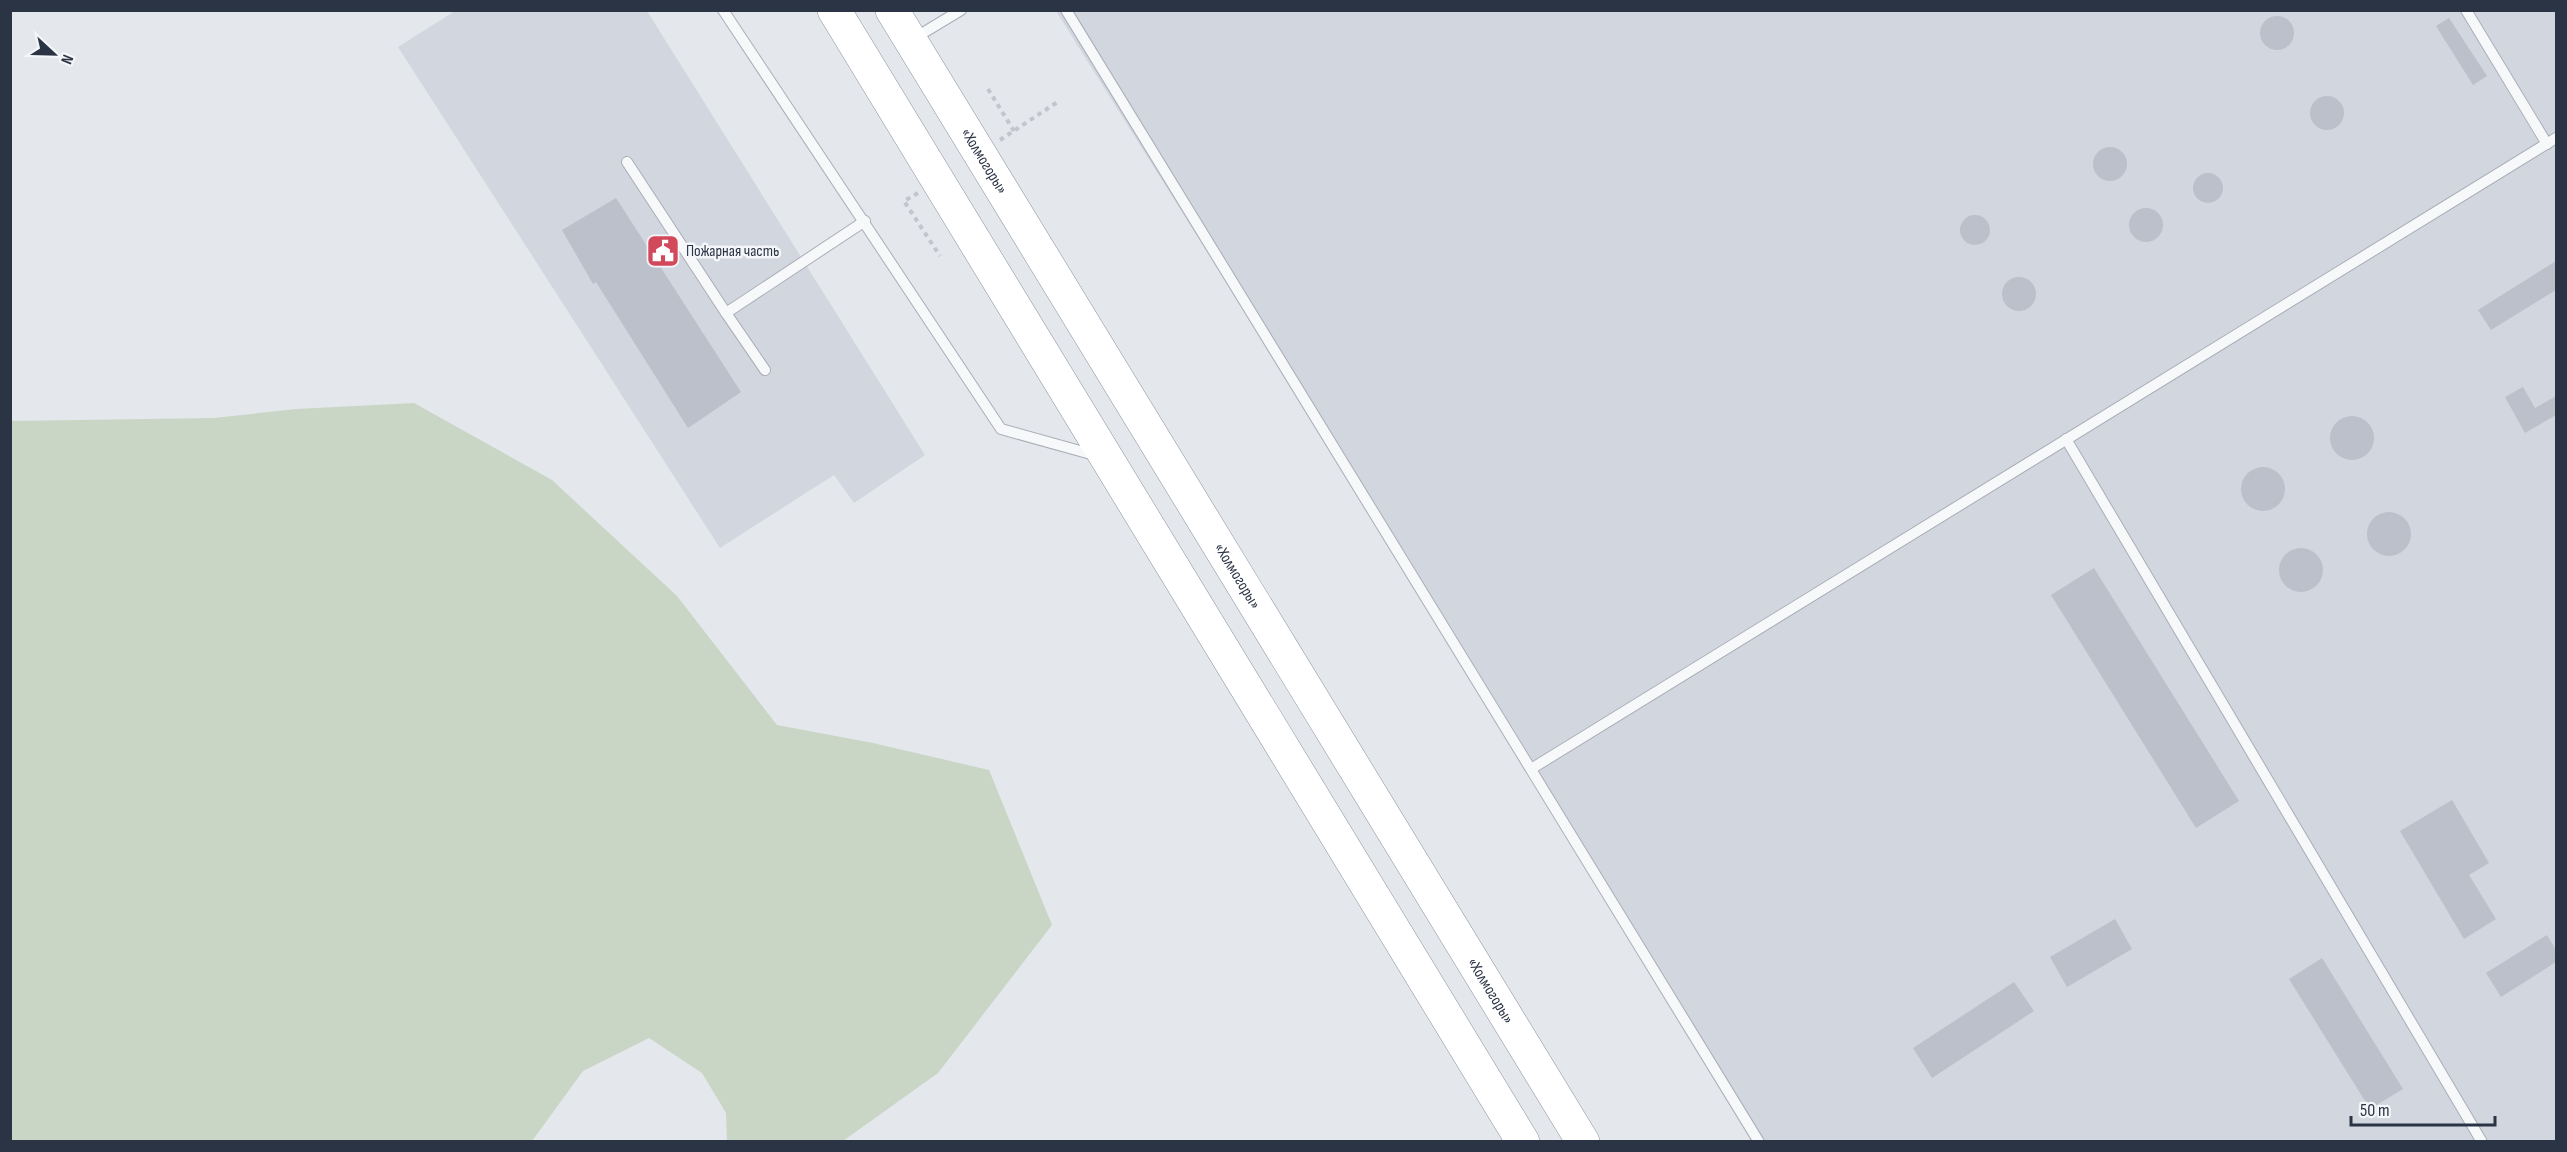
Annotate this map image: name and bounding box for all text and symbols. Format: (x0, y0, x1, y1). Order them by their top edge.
north arrow (24, 24, 84, 84)
text: N (56, 52, 77, 67)
street label: «Холмогоры» (957, 125, 1012, 198)
public building icon: Пожарная часть (645, 233, 681, 269)
place label: Пожарная часть (686, 242, 779, 261)
street label: «Холмогоры» (1210, 539, 1265, 612)
street label: «Холмогоры» (1463, 954, 1518, 1027)
scale bar (2351, 1089, 2495, 1127)
text: 50 m (2360, 1100, 2390, 1121)

